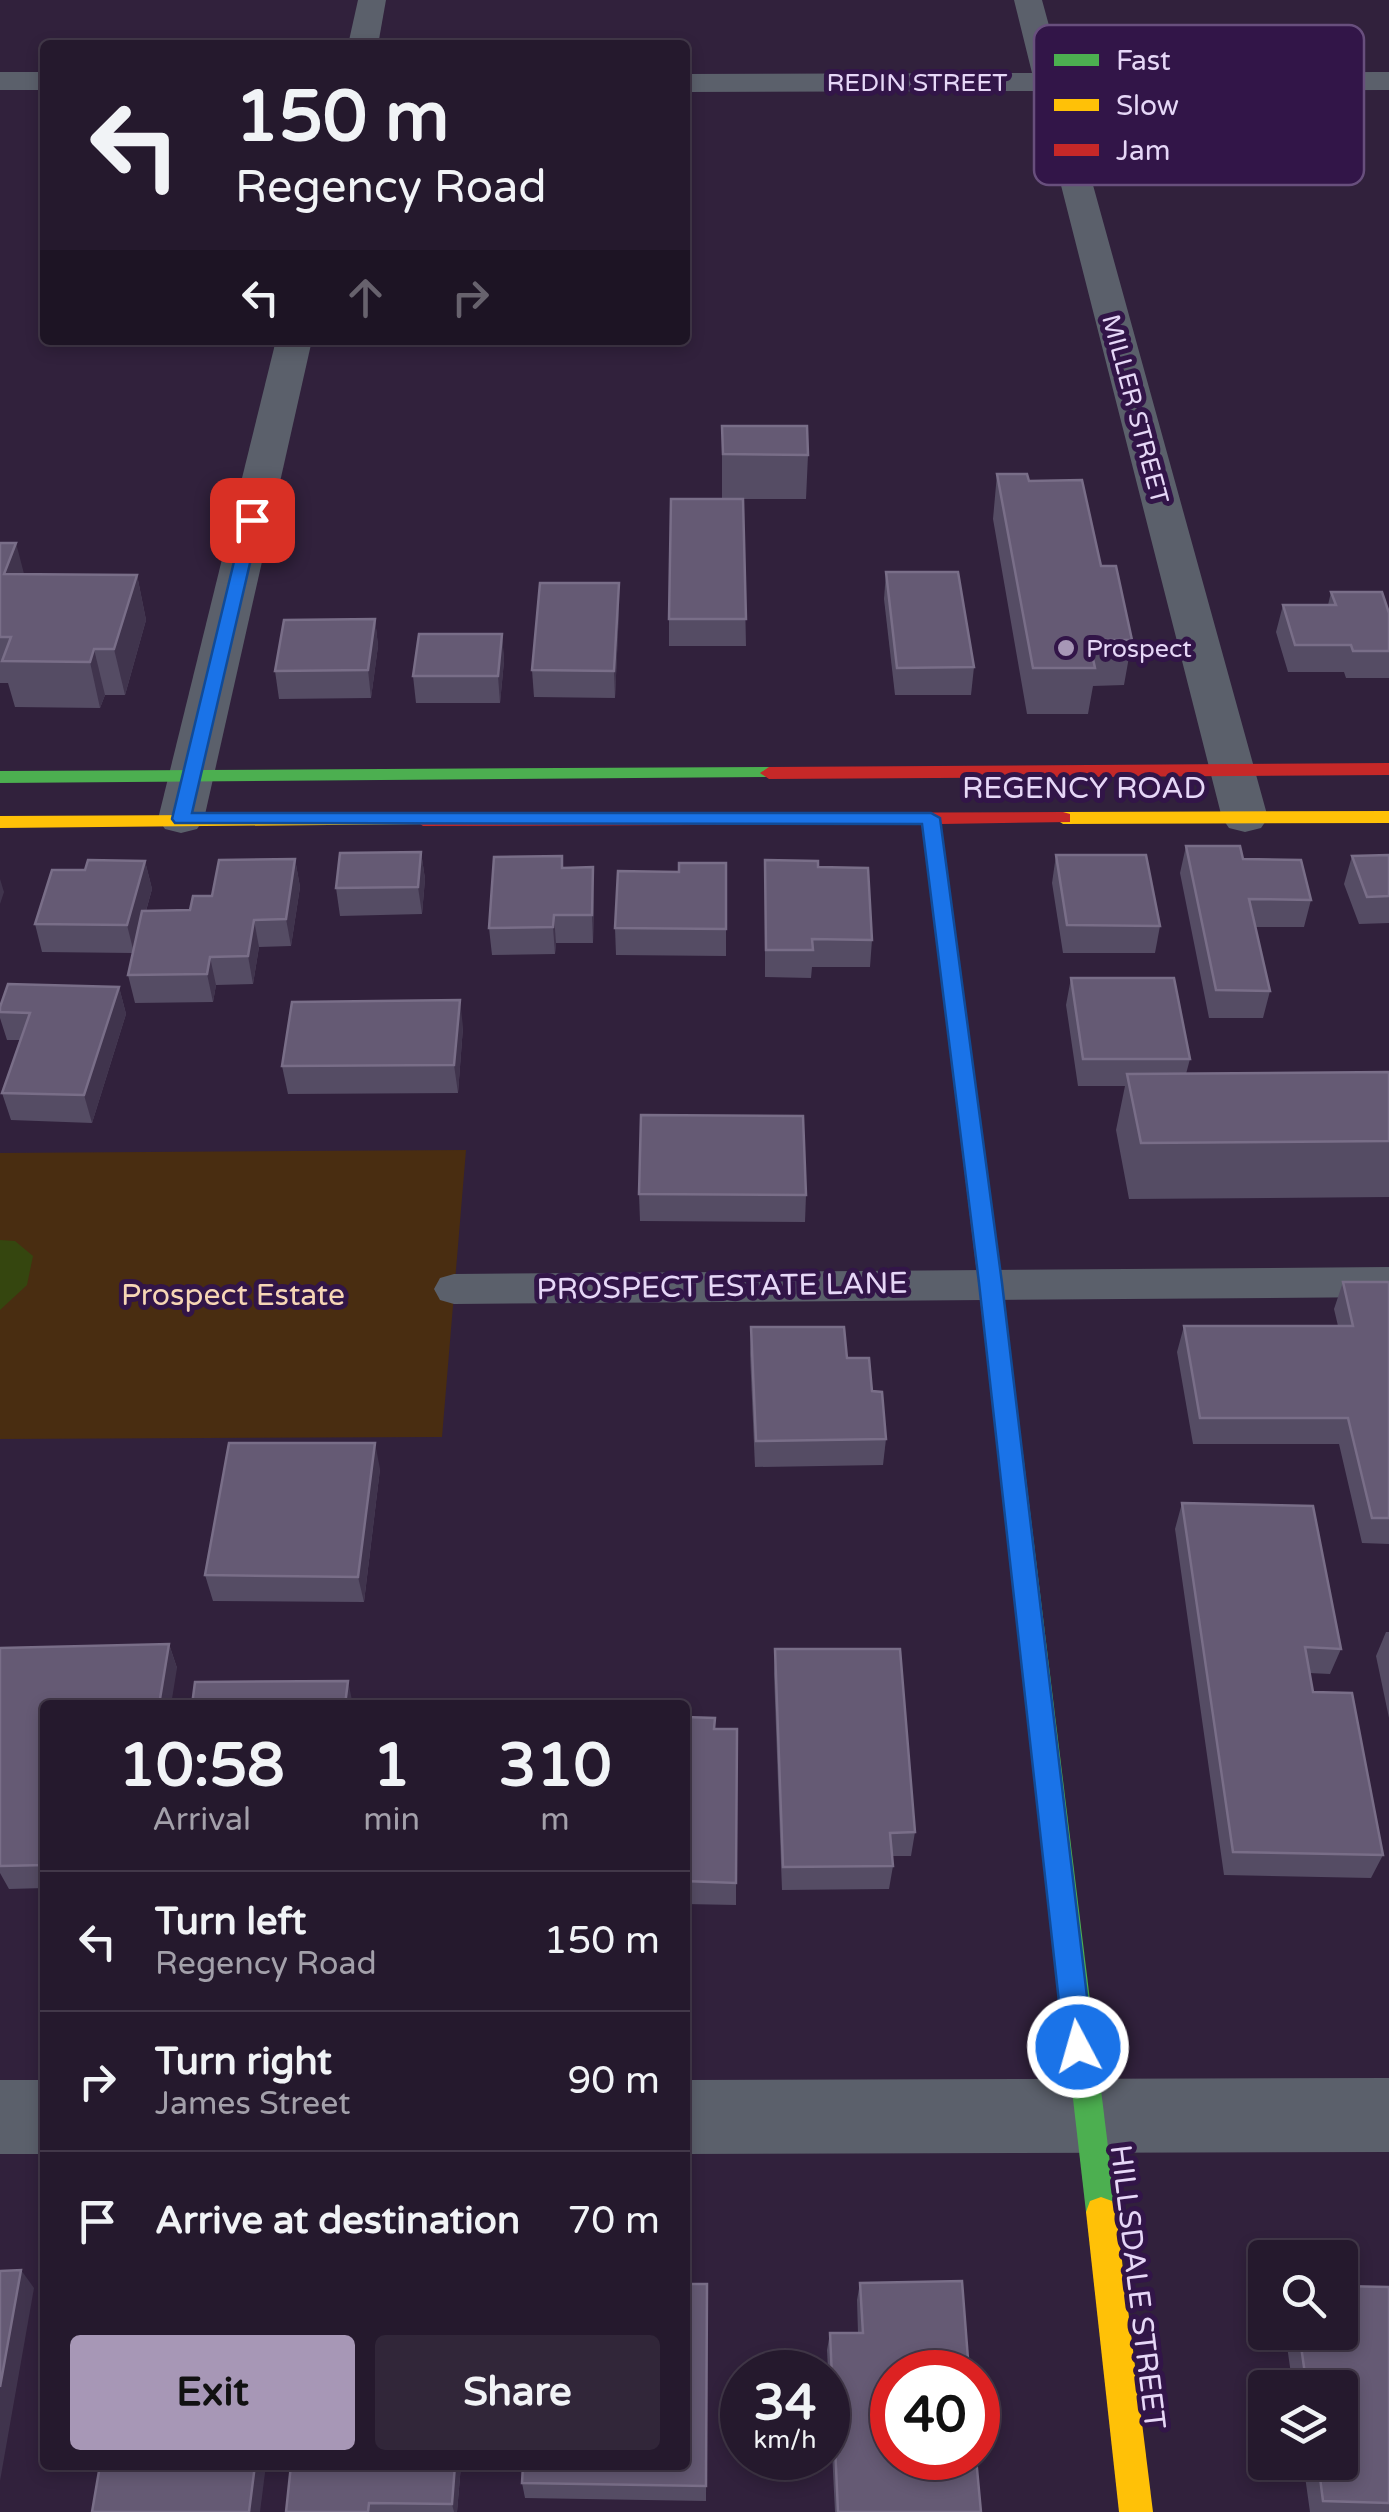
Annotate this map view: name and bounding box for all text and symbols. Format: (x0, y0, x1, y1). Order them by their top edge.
legend (1034, 25, 1364, 185)
text: Fast (1116, 44, 1171, 78)
street label: REDIN STREET (827, 68, 1007, 98)
text: 150 m (235, 76, 449, 160)
icon: left (70, 80, 200, 210)
text: Slow (1116, 89, 1179, 123)
text: Jam (1116, 134, 1171, 168)
text: Regency Road (235, 161, 547, 215)
icon: left (233, 270, 288, 325)
icon: ahead (338, 270, 393, 325)
icon: right (443, 270, 498, 325)
street label: MILLER STREET (1095, 311, 1175, 507)
pin (210, 478, 295, 563)
icon: arrive (225, 493, 280, 548)
place label: Prospect (1086, 634, 1192, 664)
marker: Prospect (1055, 637, 1077, 659)
street label: REGENCY ROAD (962, 770, 1206, 807)
street label: PROSPECT ESTATE LANE (536, 1265, 908, 1308)
park label: Prospect Estate (121, 1277, 345, 1314)
text: 10:58 (118, 1730, 285, 1802)
text: 1 (373, 1730, 410, 1802)
text: 310 (498, 1730, 612, 1802)
text: Arrival (152, 1801, 251, 1839)
text: min (363, 1801, 420, 1839)
text: m (540, 1801, 570, 1839)
text: Turn left (155, 1899, 306, 1945)
icon: left (70, 1914, 125, 1969)
text: 150 m (544, 1918, 660, 1964)
text: Regency Road (155, 1945, 377, 1983)
position arrow (1026, 1995, 1130, 2099)
text: Turn right (155, 2039, 332, 2085)
icon: right (70, 2054, 125, 2109)
text: 90 m (568, 2058, 660, 2104)
text: James Street (155, 2085, 351, 2123)
street label: HILLSDALE STREET (1102, 2143, 1173, 2431)
icon: arrive (70, 2194, 125, 2249)
text: Arrive at destination (155, 2198, 520, 2244)
text: 70 m (568, 2198, 660, 2244)
map controls (1248, 2240, 1358, 2480)
button: search (1248, 2240, 1358, 2350)
button: Exit (70, 2335, 355, 2450)
button: Share (375, 2335, 660, 2450)
speed limit sign: 40 (870, 2350, 1000, 2480)
button: layers (1248, 2370, 1358, 2480)
text: 34 (754, 2373, 816, 2433)
text: km/h (754, 2425, 816, 2455)

